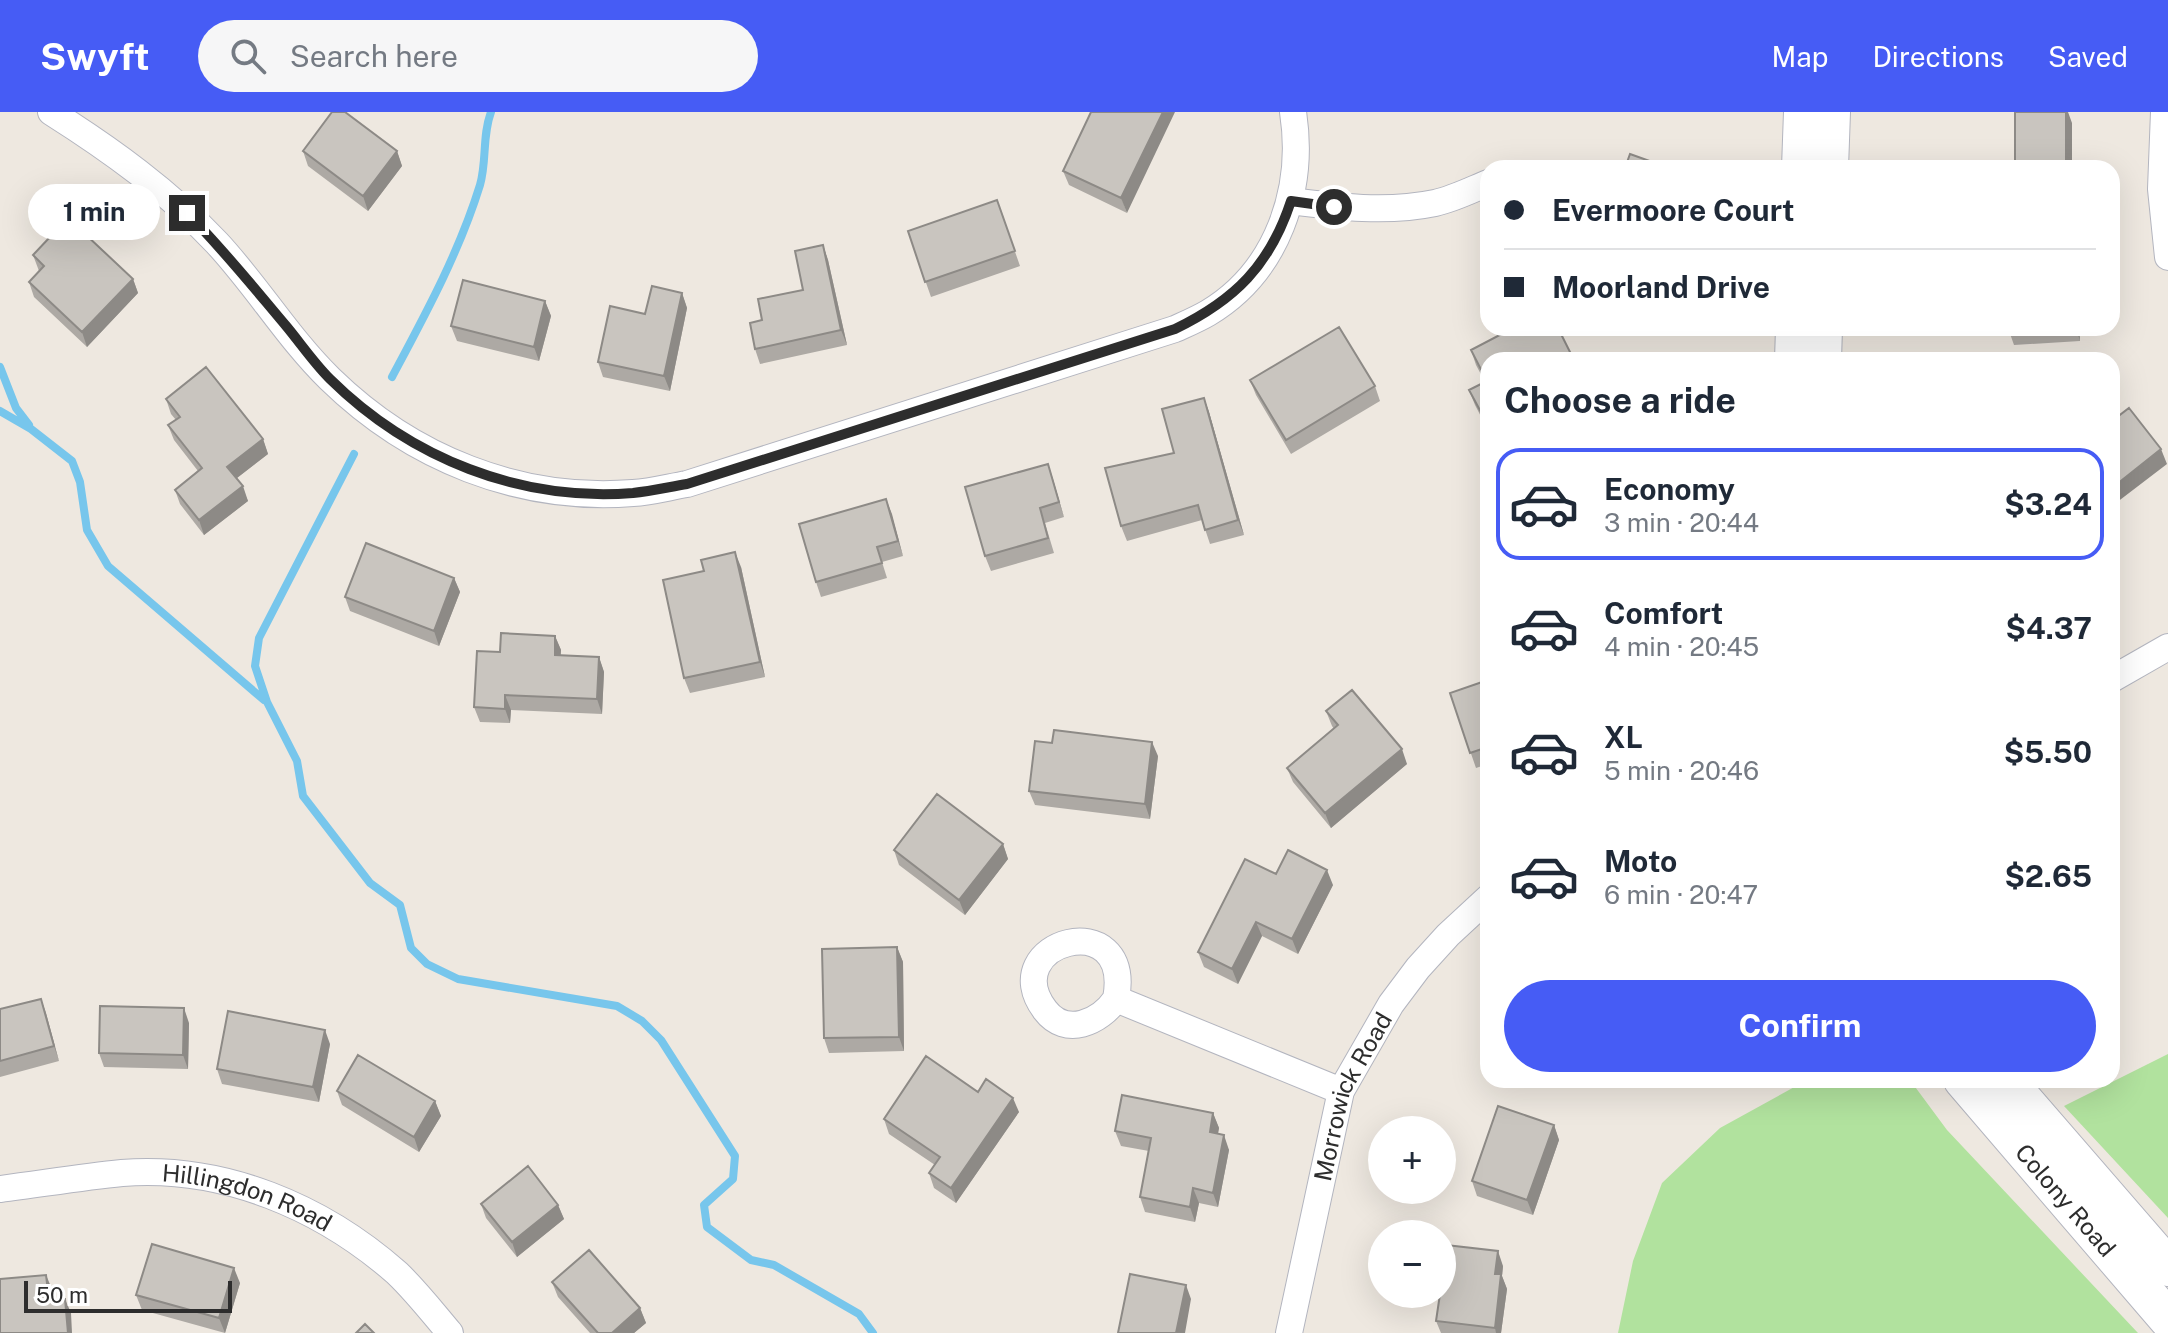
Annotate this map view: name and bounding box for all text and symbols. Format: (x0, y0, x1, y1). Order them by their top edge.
search box (198, 20, 758, 92)
text: Swyft (40, 34, 150, 79)
icon: search (226, 34, 270, 78)
text: Search here (290, 38, 458, 74)
text: Map (1772, 40, 1828, 73)
text: Directions (1872, 40, 2004, 73)
text: Saved (2048, 40, 2128, 73)
callout: 1 min (27, 185, 159, 241)
route start (1316, 189, 1352, 225)
text: Evermoore Court (1552, 192, 1795, 228)
route end (169, 195, 205, 231)
text: 1 min (63, 196, 125, 227)
text: Moorland Drive (1552, 269, 1770, 305)
text: Choose a ride (1504, 379, 1736, 421)
icon: car (1508, 468, 1580, 540)
text: Economy (1604, 471, 1735, 507)
text: $3.24 (2004, 486, 2092, 522)
text: 3 min · 20:44 (1604, 507, 1759, 538)
icon: car (1508, 592, 1580, 664)
text: Comfort (1604, 595, 1723, 631)
text: $4.37 (2006, 610, 2092, 646)
text: 4 min · 20:45 (1604, 631, 1759, 662)
icon: car (1508, 716, 1580, 788)
text: XL (1604, 719, 1643, 755)
text: $5.50 (2004, 734, 2092, 770)
text: 5 min · 20:46 (1604, 755, 1759, 786)
icon: car (1508, 840, 1580, 912)
text: Moto (1604, 843, 1677, 879)
text: $2.65 (2004, 858, 2092, 894)
text: 6 min · 20:47 (1604, 879, 1758, 910)
button: Confirm (1504, 980, 2096, 1072)
street label: Morrowick Road (1308, 1007, 1397, 1184)
map controls (1368, 1116, 1456, 1308)
button: + (1368, 1116, 1456, 1204)
street label: Colony Road (2010, 1138, 2122, 1262)
street label: Hillingdon Road (161, 1158, 337, 1237)
button: − (1368, 1220, 1456, 1308)
scale bar (24, 1277, 232, 1313)
text: 50 m (36, 1282, 88, 1308)

